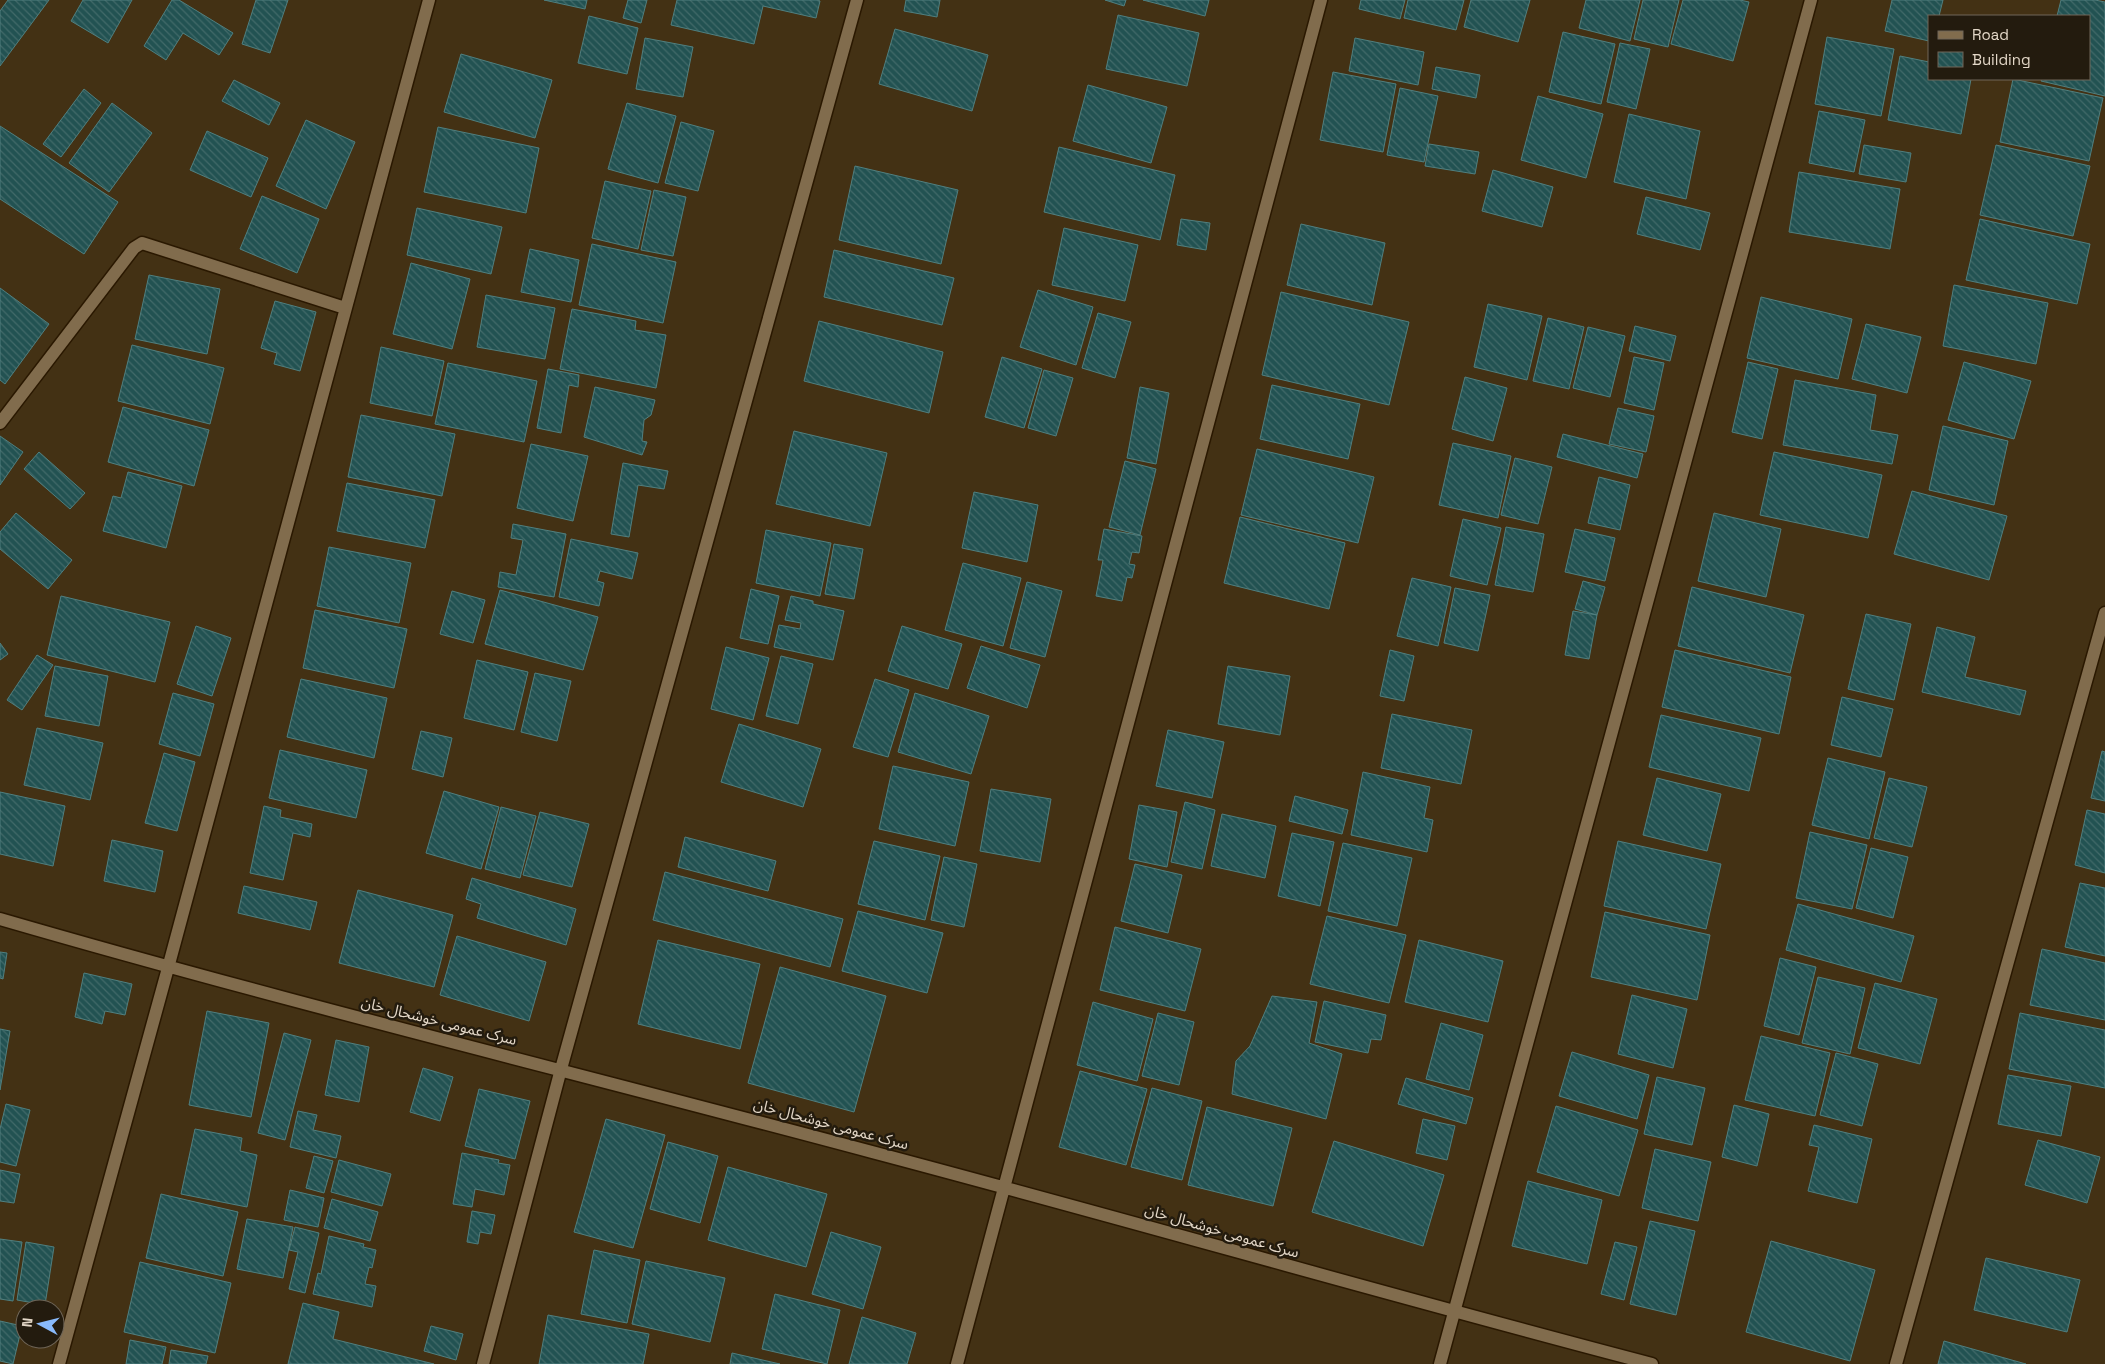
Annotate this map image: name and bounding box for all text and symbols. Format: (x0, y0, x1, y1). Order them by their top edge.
legend (1928, 15, 2090, 80)
text: Road (1972, 25, 2009, 44)
text: Building (1972, 50, 2031, 69)
street label: سرک عمومی خوشحال خان (359, 992, 519, 1049)
street label: سرک عمومی خوشحال خان (752, 1094, 911, 1153)
street label: سرک عمومی خوشحال خان (1143, 1199, 1302, 1262)
north arrow (15, 1299, 65, 1349)
text: N (18, 1317, 37, 1328)

